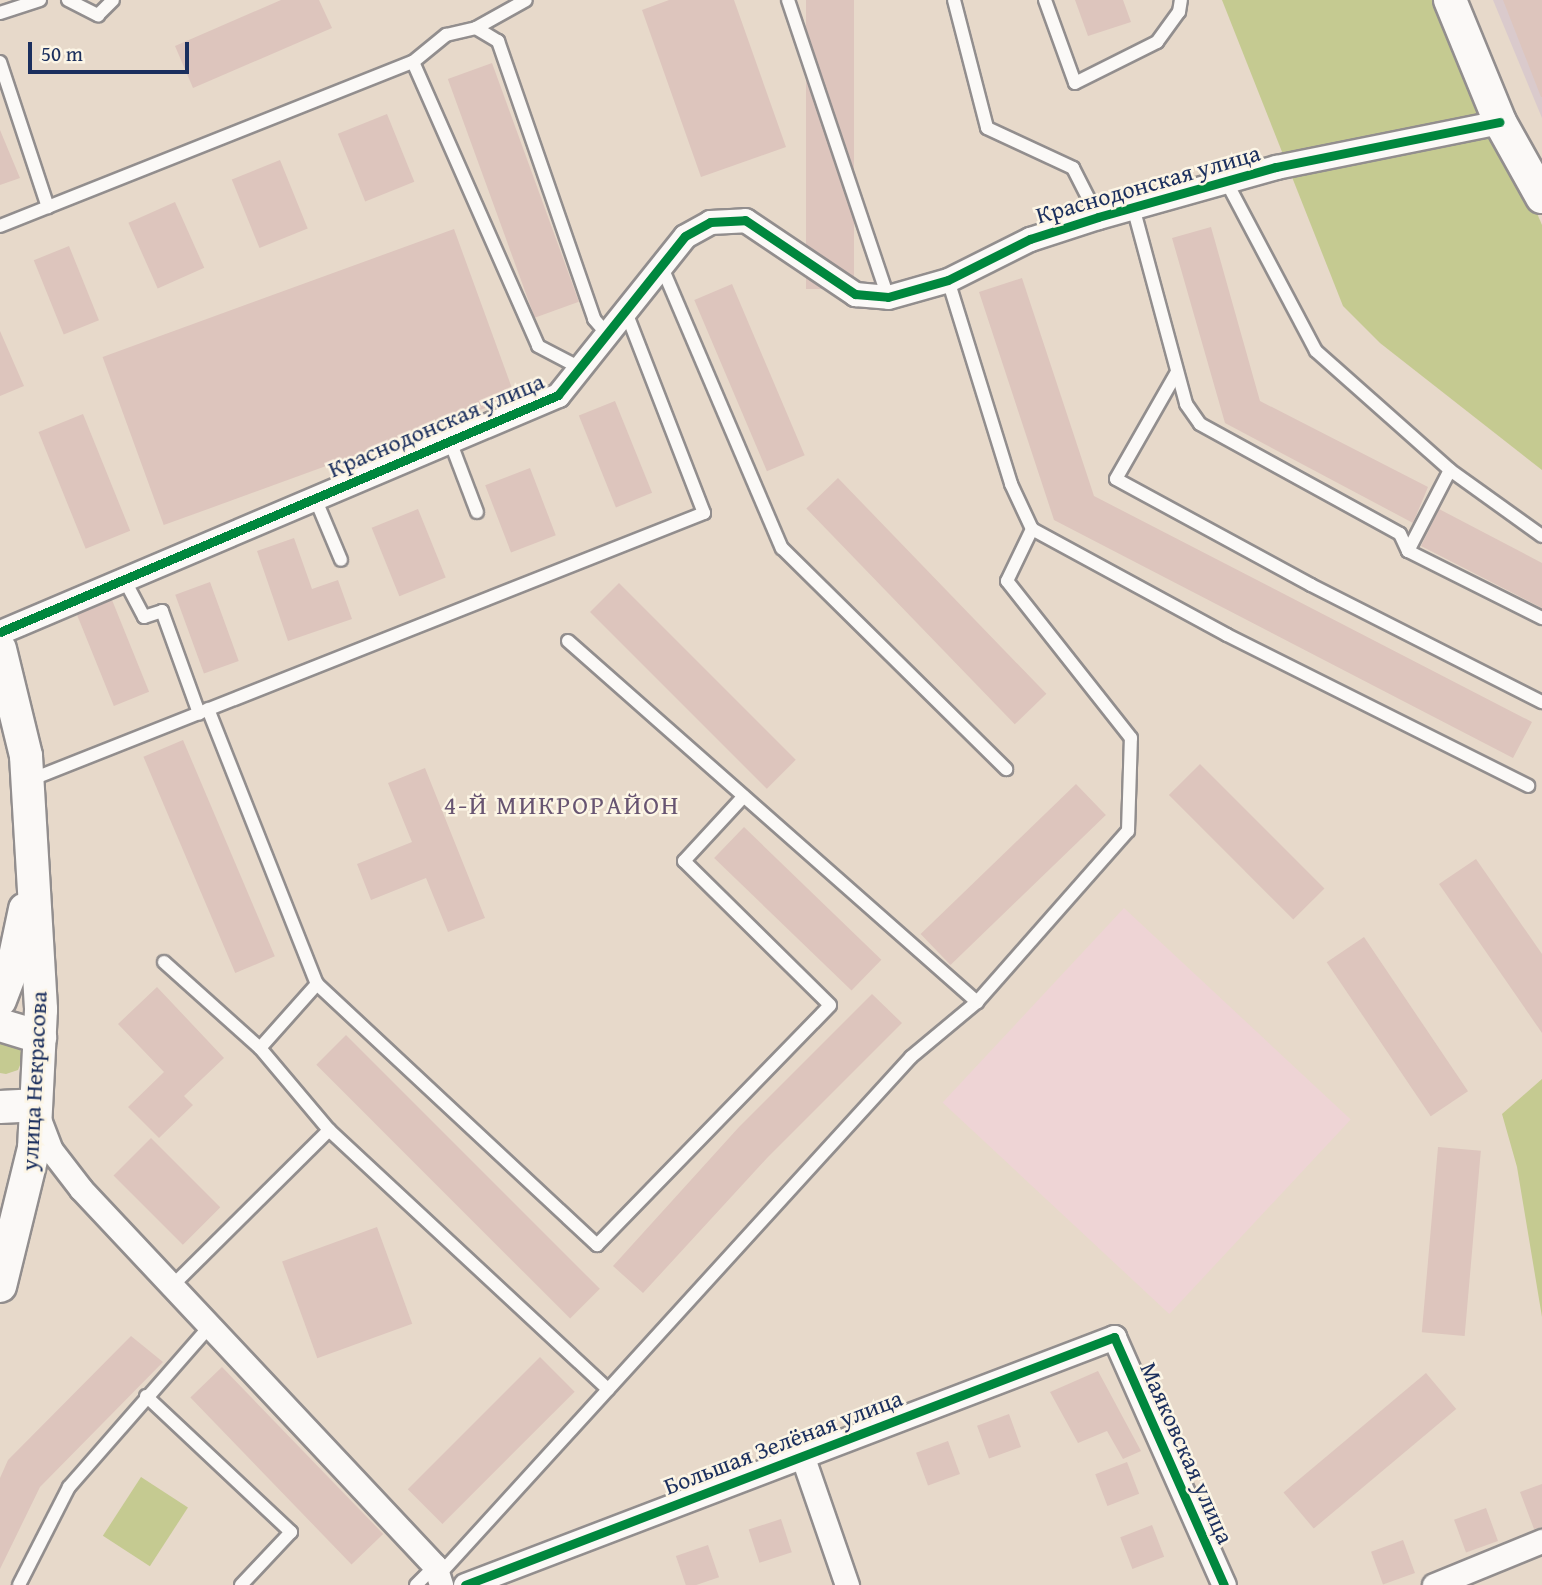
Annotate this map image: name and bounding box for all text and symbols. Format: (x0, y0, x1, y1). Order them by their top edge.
scale bar (32, 28, 192, 72)
text: 50 m (41, 38, 83, 69)
street label: Краснодонская улица (1033, 138, 1263, 230)
street label: Краснодонская улица (324, 366, 548, 484)
district label: 4-Й МИКРОРАЙОН (445, 789, 679, 821)
street label: улица Некрасова (15, 990, 53, 1172)
street label: Маяковская улица (1134, 1358, 1240, 1548)
street label: Большая Зелёная улица (660, 1383, 906, 1501)

